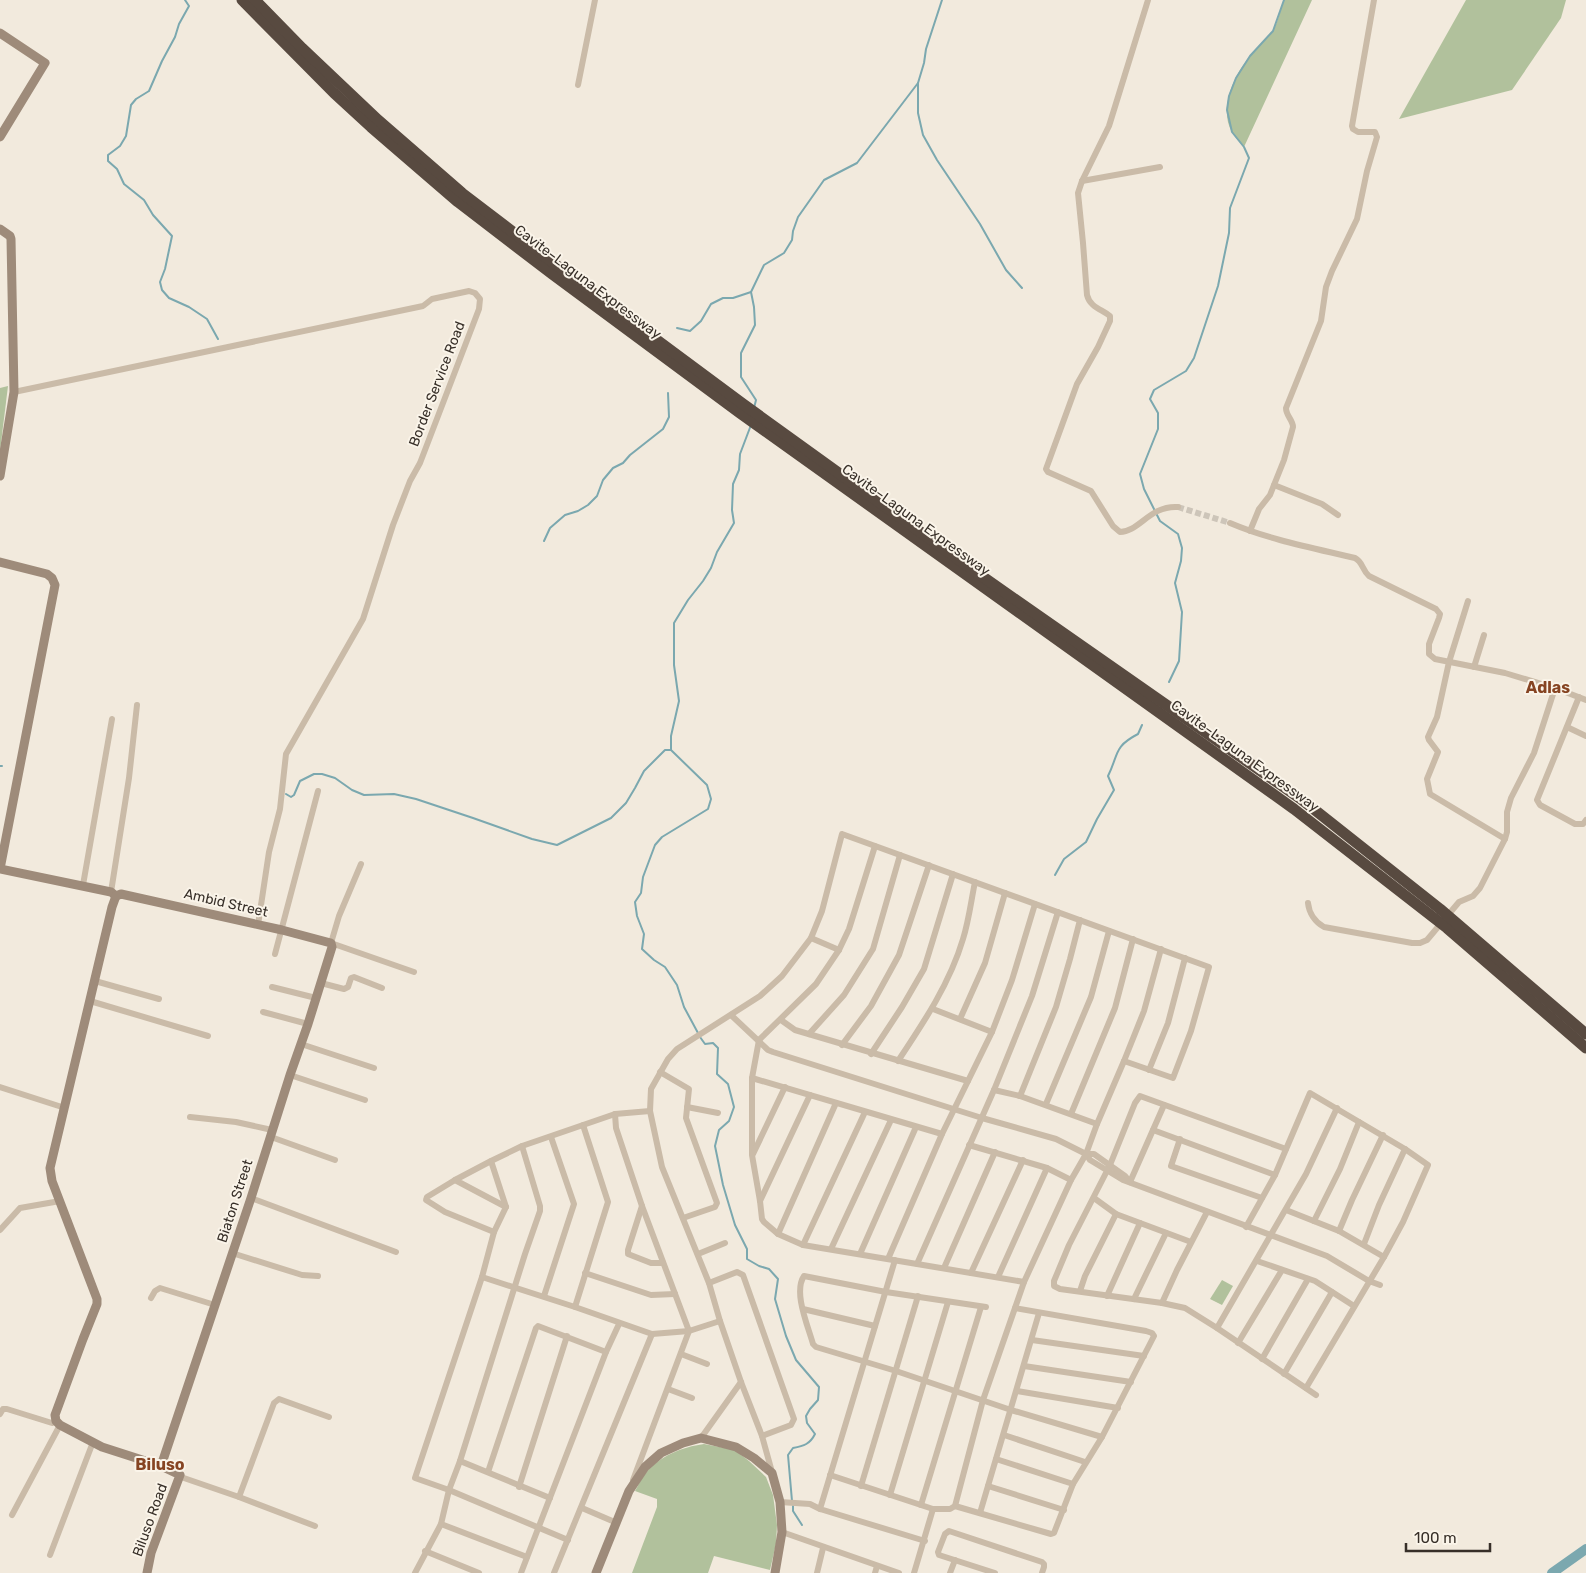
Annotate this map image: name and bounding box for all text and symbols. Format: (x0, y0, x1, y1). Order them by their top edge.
street label: Cavite–Laguna Expressway (511, 221, 665, 343)
street label: Border Service Road (405, 319, 469, 449)
street label: Cavite–Laguna Expressway (839, 460, 994, 580)
district label: Adlas (1526, 678, 1570, 697)
street label: Cavite–Laguna Expressway (1168, 696, 1323, 816)
street label: Ambid Street (182, 885, 270, 921)
street label: Biaton Street (214, 1157, 257, 1245)
district label: Biluso (135, 1455, 185, 1474)
street label: Biluso Road (129, 1481, 171, 1559)
scale bar (1406, 1520, 1490, 1552)
text: 100 m (1414, 1529, 1456, 1547)

